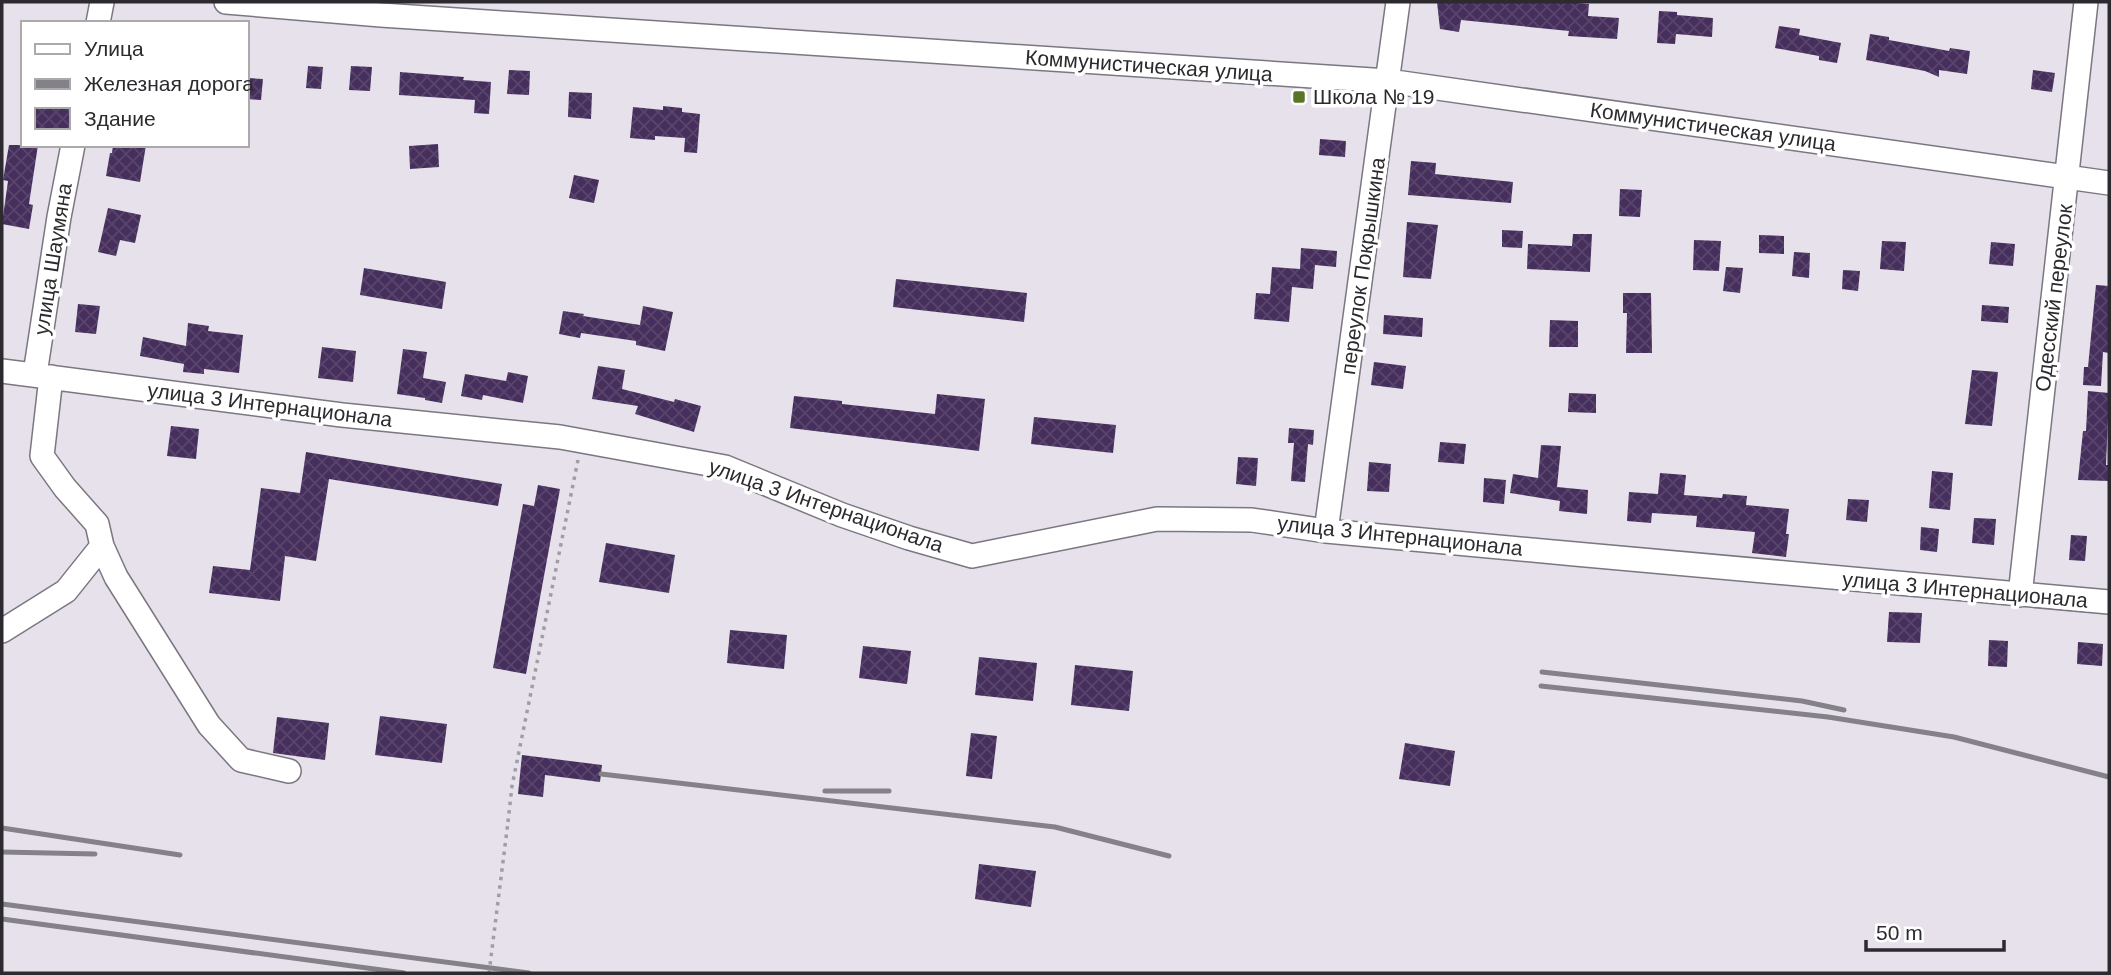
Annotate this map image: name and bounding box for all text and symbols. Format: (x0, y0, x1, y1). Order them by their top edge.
legend (21, 21, 248, 147)
text: Улица (84, 37, 144, 60)
street label: Коммунистическая улица (1024, 45, 1274, 86)
text: Железная дорога (84, 72, 254, 95)
place label: Школа № 19 (1313, 85, 1434, 108)
marker: Школа № 19 (1291, 89, 1307, 105)
street label: Коммунистическая улица (1589, 98, 1838, 155)
text: Здание (84, 107, 156, 130)
street label: переулок Покрышкина (1336, 155, 1389, 376)
street label: улица Шаумяна (29, 181, 76, 337)
street label: Одесский переулок (2031, 202, 2077, 393)
street label: улица 3 Интернационала (146, 378, 394, 431)
street label: улица 3 Интернационала (706, 455, 947, 557)
street label: улица 3 Интернационала (1276, 511, 1524, 560)
street label: улица 3 Интернационала (1841, 567, 2089, 612)
scale bar (1866, 908, 2004, 952)
text: 50 m (1876, 921, 1923, 944)

